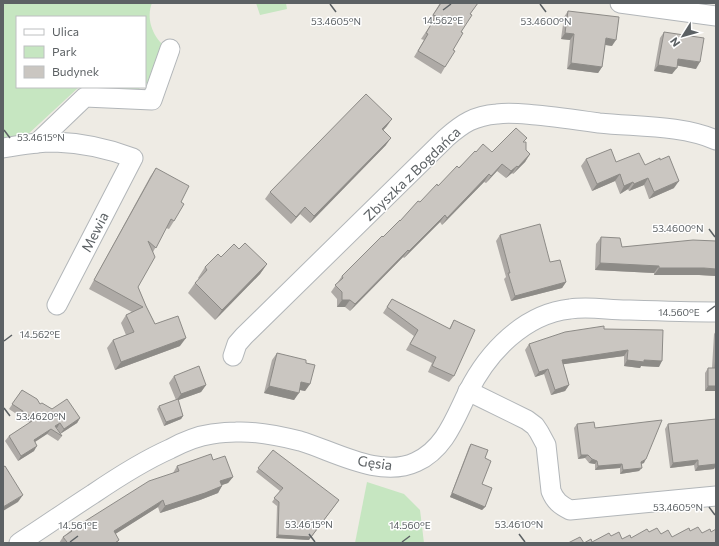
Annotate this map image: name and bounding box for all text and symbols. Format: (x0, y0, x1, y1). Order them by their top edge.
text: 14.562°E (423, 14, 463, 26)
text: 53.4605°N (311, 15, 361, 27)
text: 53.4600°N (521, 15, 571, 27)
legend (16, 16, 146, 88)
north arrow (663, 16, 703, 56)
text: Ulica (52, 24, 79, 38)
text: N (667, 35, 682, 50)
text: Park (52, 44, 78, 58)
text: Budynek (52, 64, 100, 78)
street label: Zbyszka z Bogdańca (360, 123, 464, 224)
text: 53.4615°N (17, 131, 65, 143)
street label: Mewia (77, 209, 112, 255)
text: 53.4600°N (653, 222, 703, 234)
text: 14.560°E (658, 306, 700, 318)
text: 14.562°E (20, 328, 60, 340)
text: 53.4620°N (16, 410, 66, 422)
street label: Gęsia (357, 452, 394, 473)
text: 53.4605°N (653, 501, 703, 513)
text: 53.4615°N (285, 518, 333, 530)
text: 53.4610°N (495, 518, 543, 530)
text: 14.561°E (58, 519, 98, 531)
text: 14.560°E (389, 519, 431, 531)

